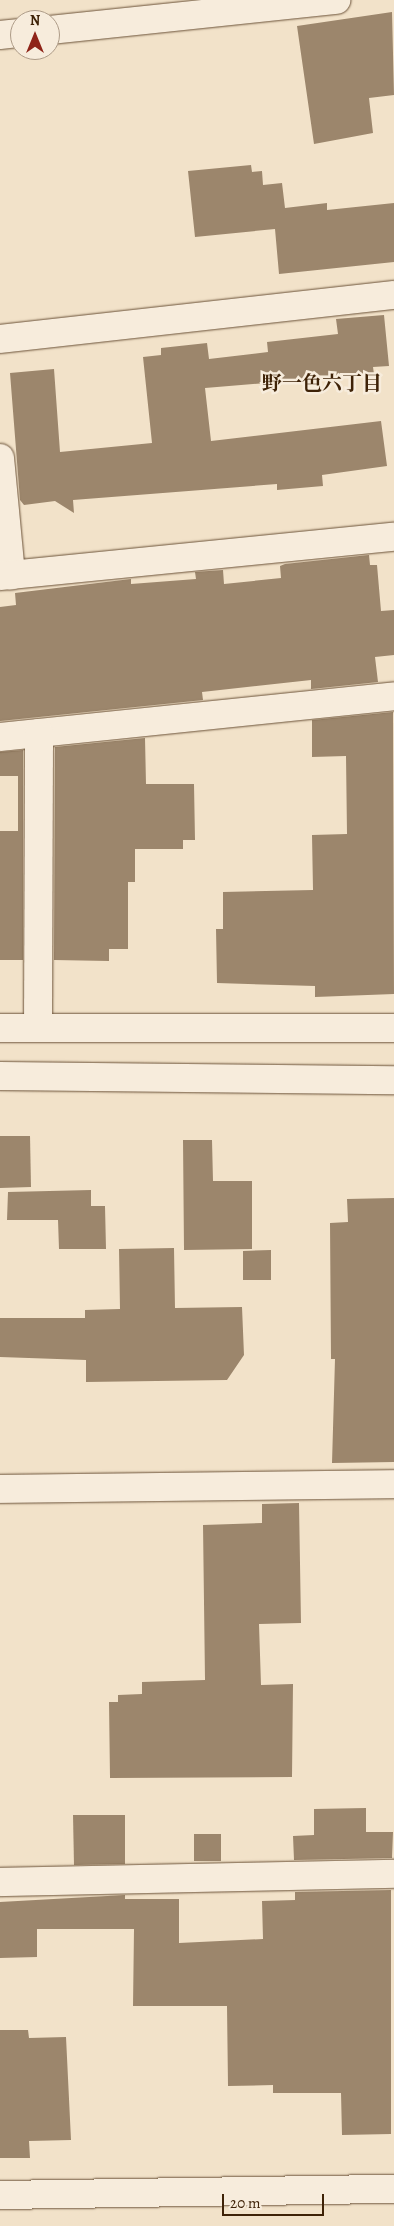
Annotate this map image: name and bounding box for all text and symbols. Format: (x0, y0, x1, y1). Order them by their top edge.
north arrow (10, 10, 60, 60)
text: N (30, 11, 40, 30)
district label: 野一色六丁目 (262, 371, 382, 395)
scale bar (224, 2184, 326, 2216)
text: 20 m (230, 2193, 261, 2213)

